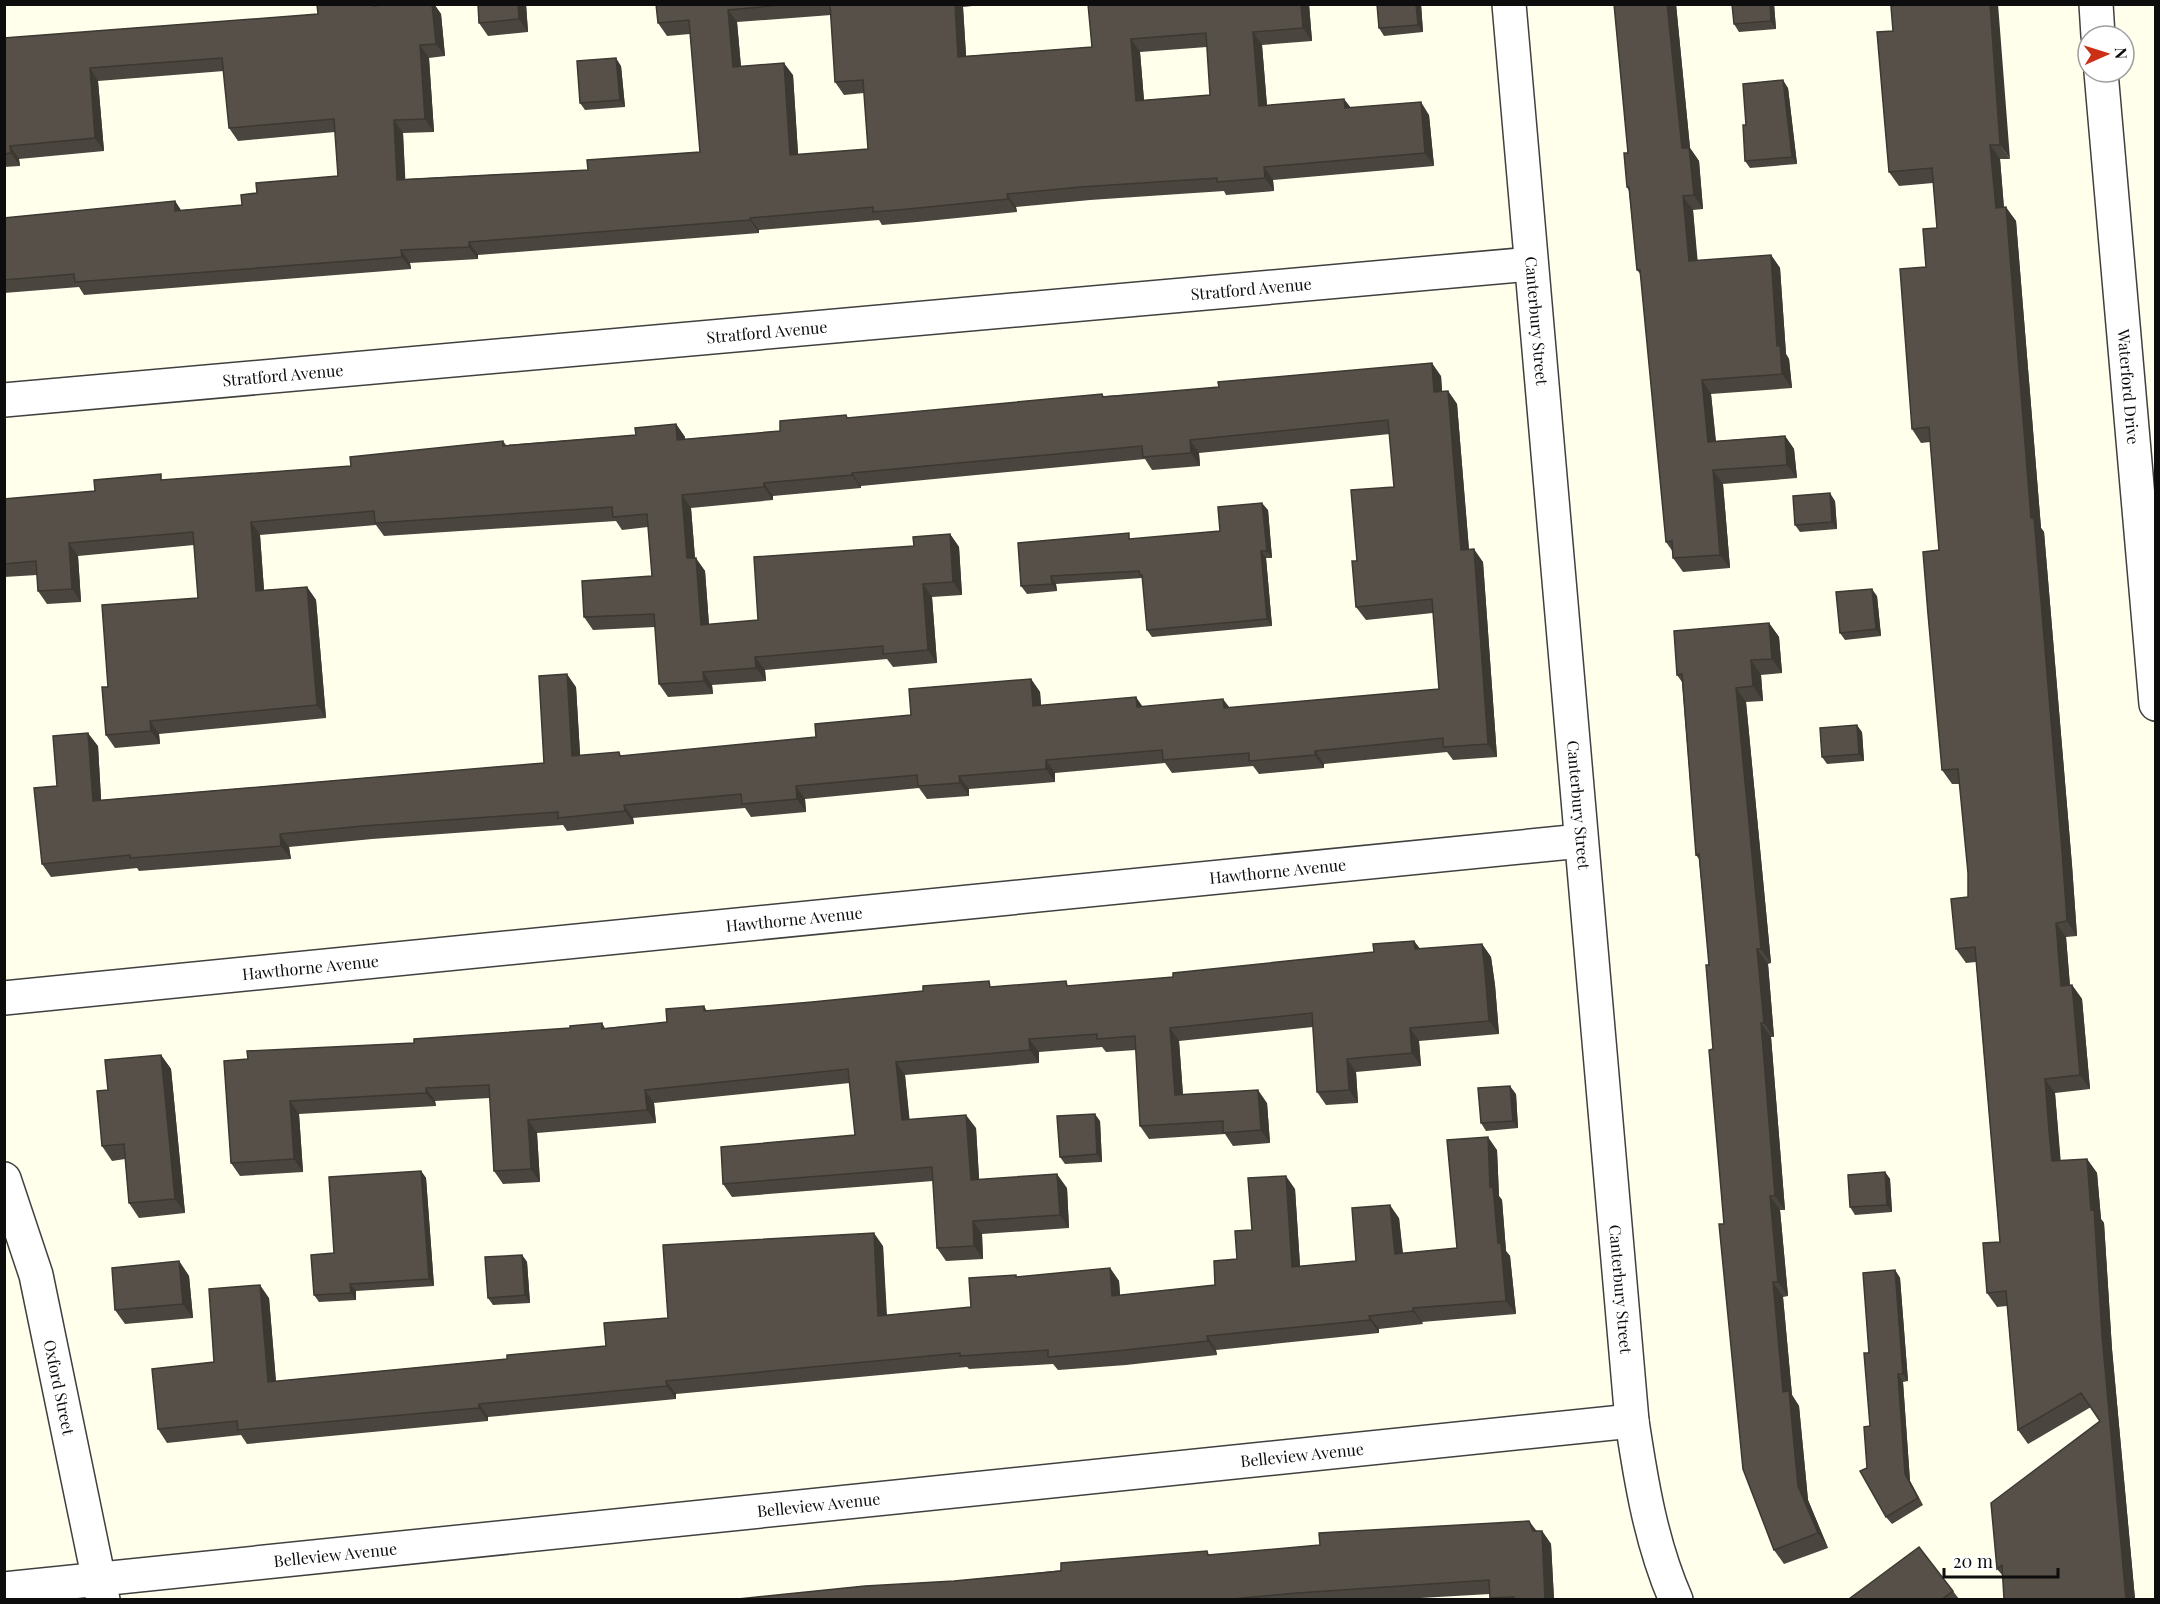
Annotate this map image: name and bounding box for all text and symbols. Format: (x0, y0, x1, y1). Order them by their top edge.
north arrow (2076, 24, 2136, 84)
text: N (2111, 47, 2132, 60)
street label: Canterbury Street (1521, 255, 1553, 386)
street label: Stratford Avenue (1190, 273, 1312, 304)
street label: Stratford Avenue (706, 316, 828, 347)
street label: Waterford Drive (2113, 327, 2144, 445)
street label: Stratford Avenue (221, 359, 344, 391)
street label: Canterbury Street (1563, 740, 1595, 871)
street label: Hawthorne Avenue (1208, 853, 1347, 888)
street label: Hawthorne Avenue (725, 902, 863, 936)
street label: Hawthorne Avenue (241, 950, 380, 984)
street label: Canterbury Street (1605, 1224, 1637, 1355)
street label: Oxford Street (40, 1338, 80, 1437)
street label: Belleview Avenue (1239, 1438, 1365, 1471)
street label: Belleview Avenue (756, 1488, 881, 1521)
street label: Belleview Avenue (272, 1538, 398, 1571)
scale bar (1944, 1541, 2058, 1579)
text: 20 m (1953, 1549, 1993, 1573)

